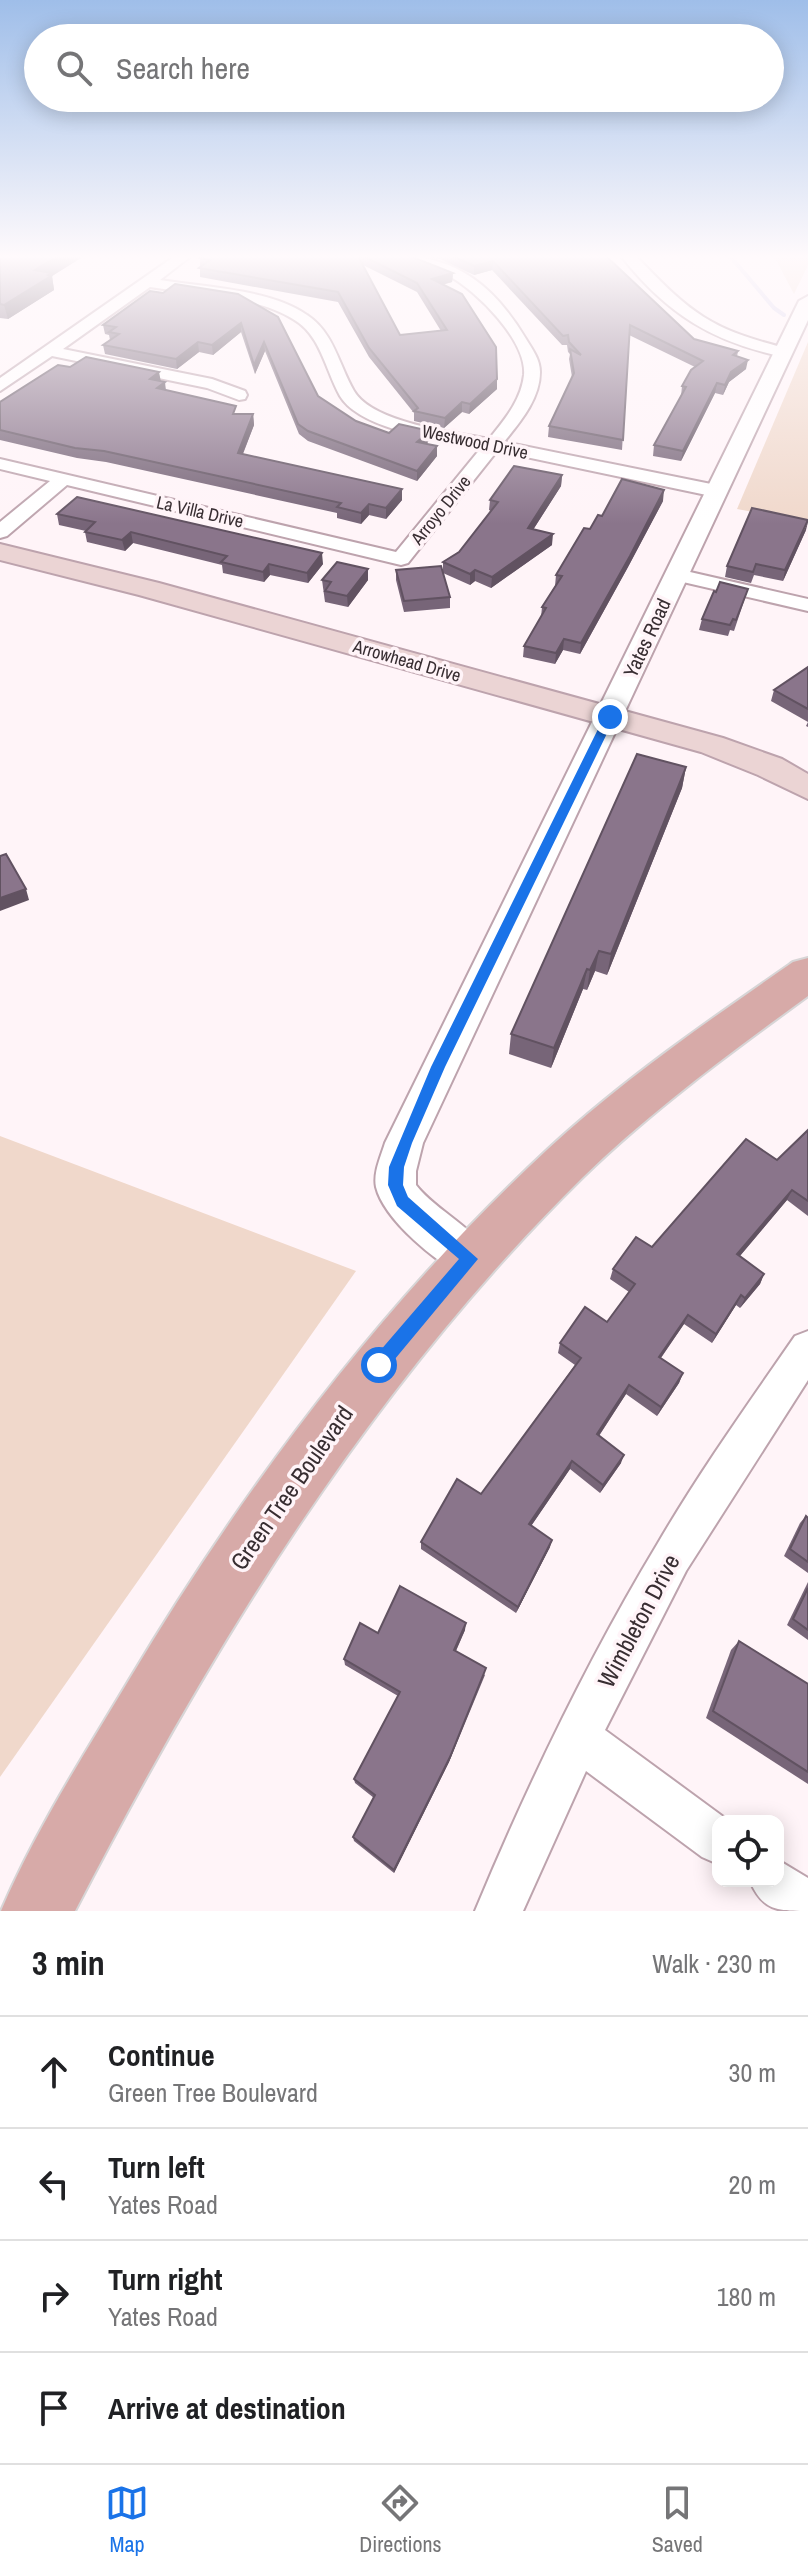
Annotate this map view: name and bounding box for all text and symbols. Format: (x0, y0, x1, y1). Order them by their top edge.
search box (24, 24, 784, 112)
icon: search (52, 46, 96, 90)
text: Search here (116, 48, 250, 88)
street label: Westwood Drive (420, 418, 531, 465)
street label: Arroyo Drive (404, 470, 476, 551)
street label: La Villa Drive (154, 489, 246, 534)
street label: Yates Road (616, 594, 677, 682)
street label: Arrowhead Drive (350, 633, 464, 688)
route end (592, 699, 628, 735)
route start (361, 1347, 397, 1383)
street label: Green Tree Boulevard (223, 1399, 360, 1576)
street label: Wimbleton Drive (590, 1548, 687, 1693)
map controls (712, 1815, 784, 1887)
button: locate (712, 1815, 784, 1887)
text: 3 min (32, 1940, 105, 1986)
text: Walk · 230 m (652, 1946, 776, 1981)
text: Continue (108, 2035, 215, 2075)
icon: ahead (32, 2050, 76, 2094)
text: 30 m (729, 2055, 776, 2090)
text: Green Tree Boulevard (108, 2075, 318, 2110)
text: Turn left (108, 2147, 205, 2187)
icon: left (32, 2162, 76, 2206)
text: 20 m (729, 2167, 776, 2202)
text: Yates Road (108, 2187, 218, 2222)
text: Turn right (108, 2259, 222, 2299)
icon: right (32, 2274, 76, 2318)
text: 180 m (717, 2279, 776, 2314)
text: Yates Road (108, 2299, 218, 2334)
icon: arrive (32, 2386, 76, 2430)
text: Arrive at destination (108, 2388, 346, 2428)
tab: Map (105, 2481, 149, 2559)
tab: Directions (359, 2481, 442, 2559)
tab: Saved (652, 2481, 703, 2559)

